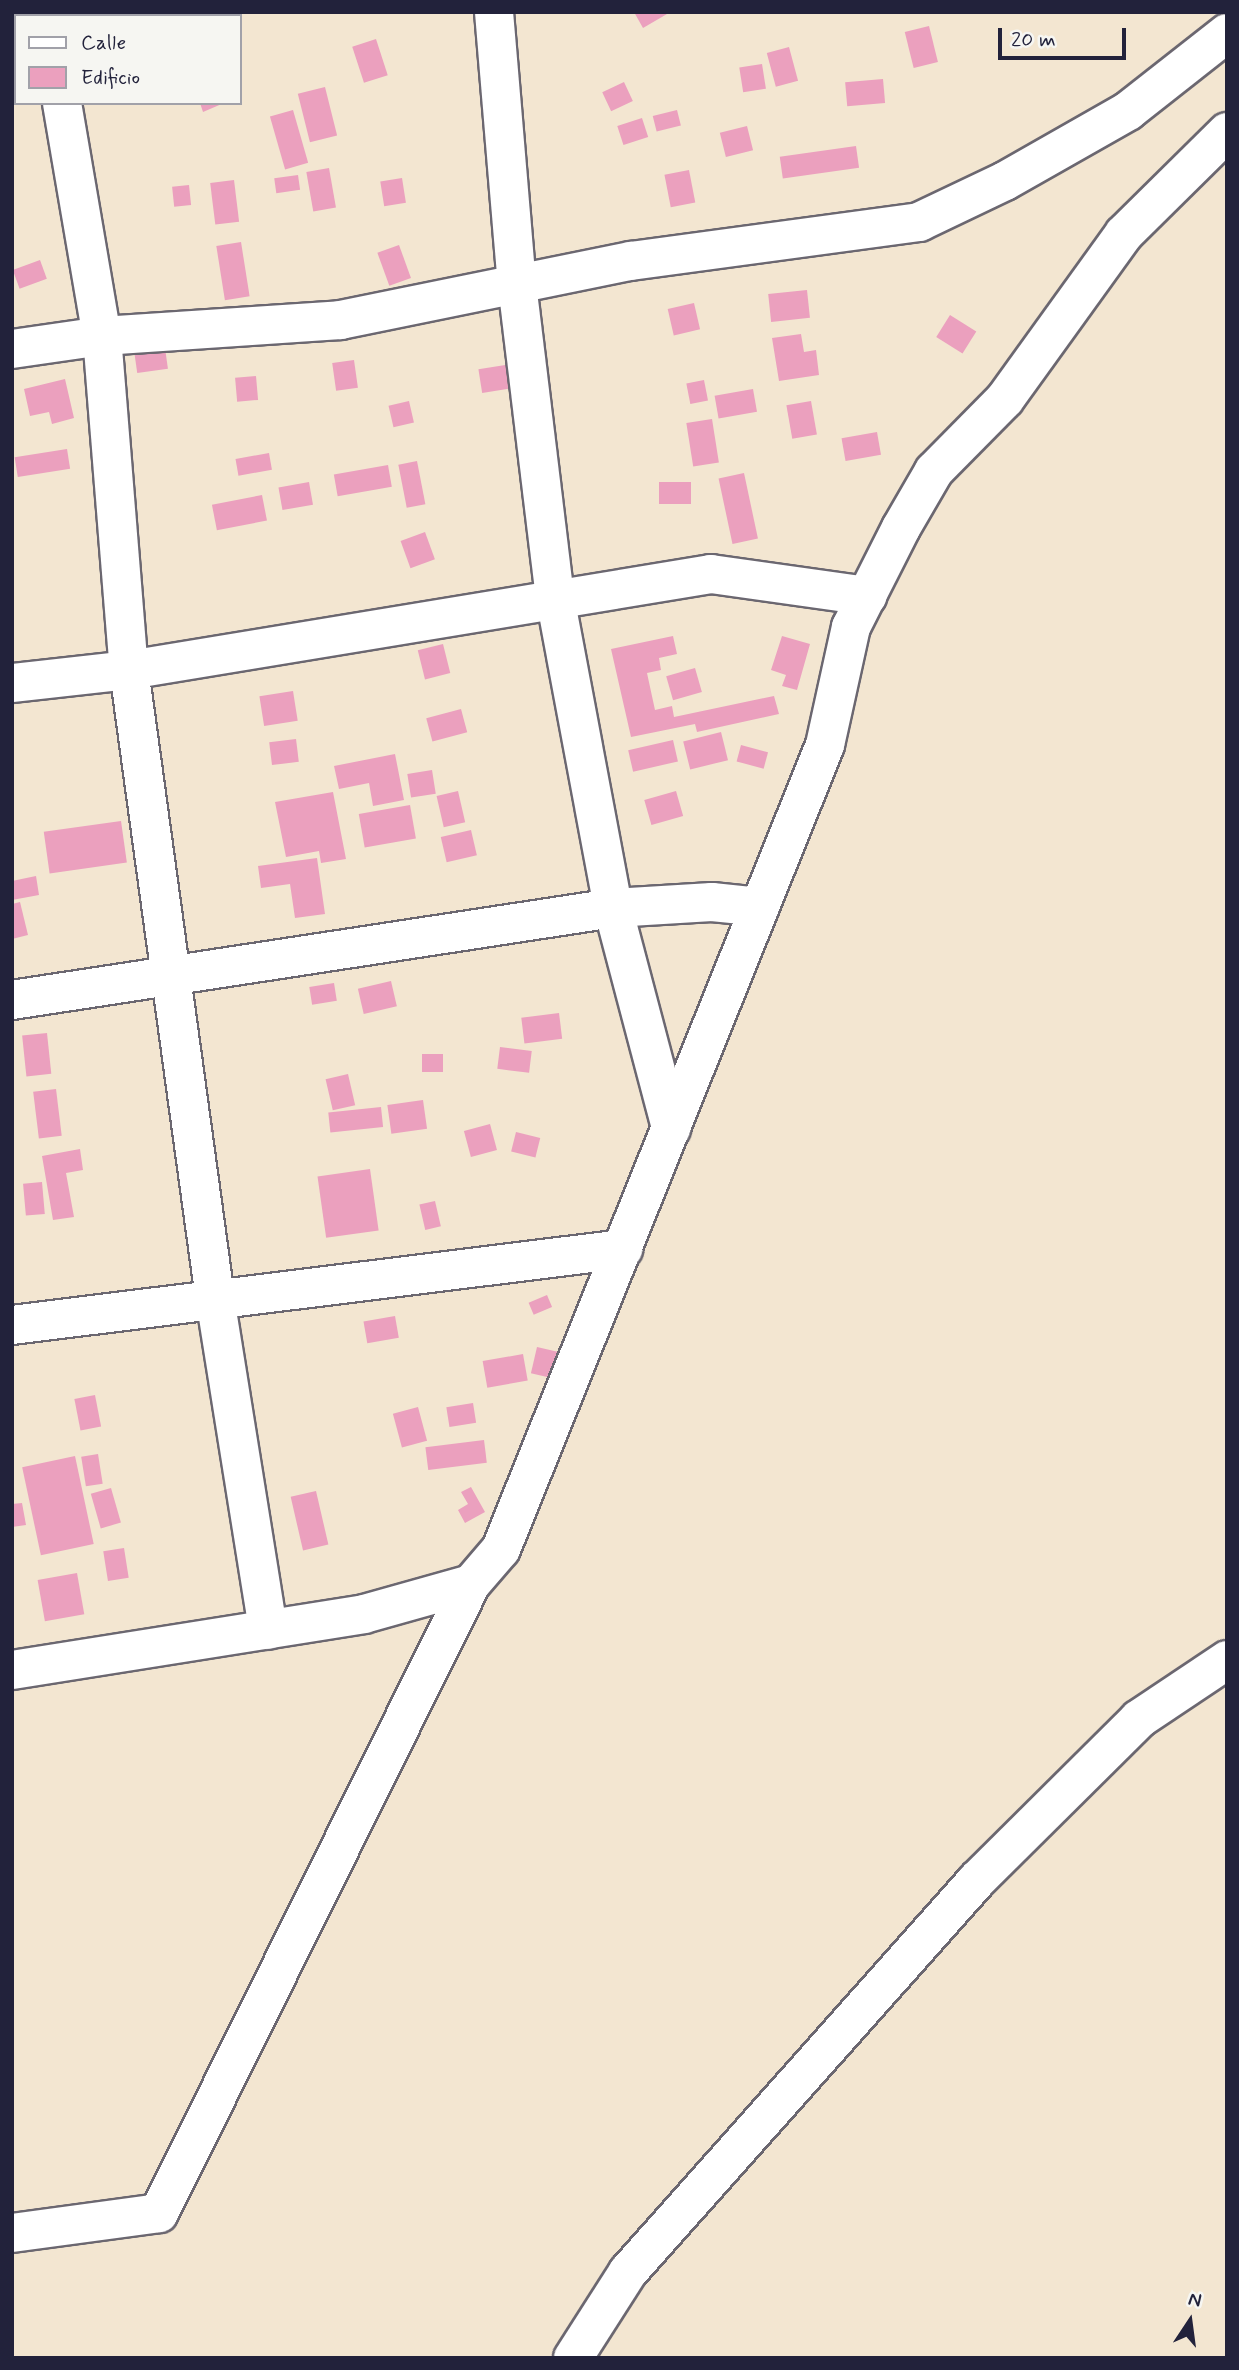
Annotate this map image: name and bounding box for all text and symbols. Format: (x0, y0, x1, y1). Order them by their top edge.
legend (14, 14, 242, 105)
scale bar (1001, 14, 1129, 58)
text: 20 m (1011, 26, 1056, 54)
text: Calle (81, 29, 126, 57)
text: Edificio (81, 64, 140, 92)
north arrow (1155, 2286, 1225, 2356)
text: N (1186, 2286, 1204, 2314)

